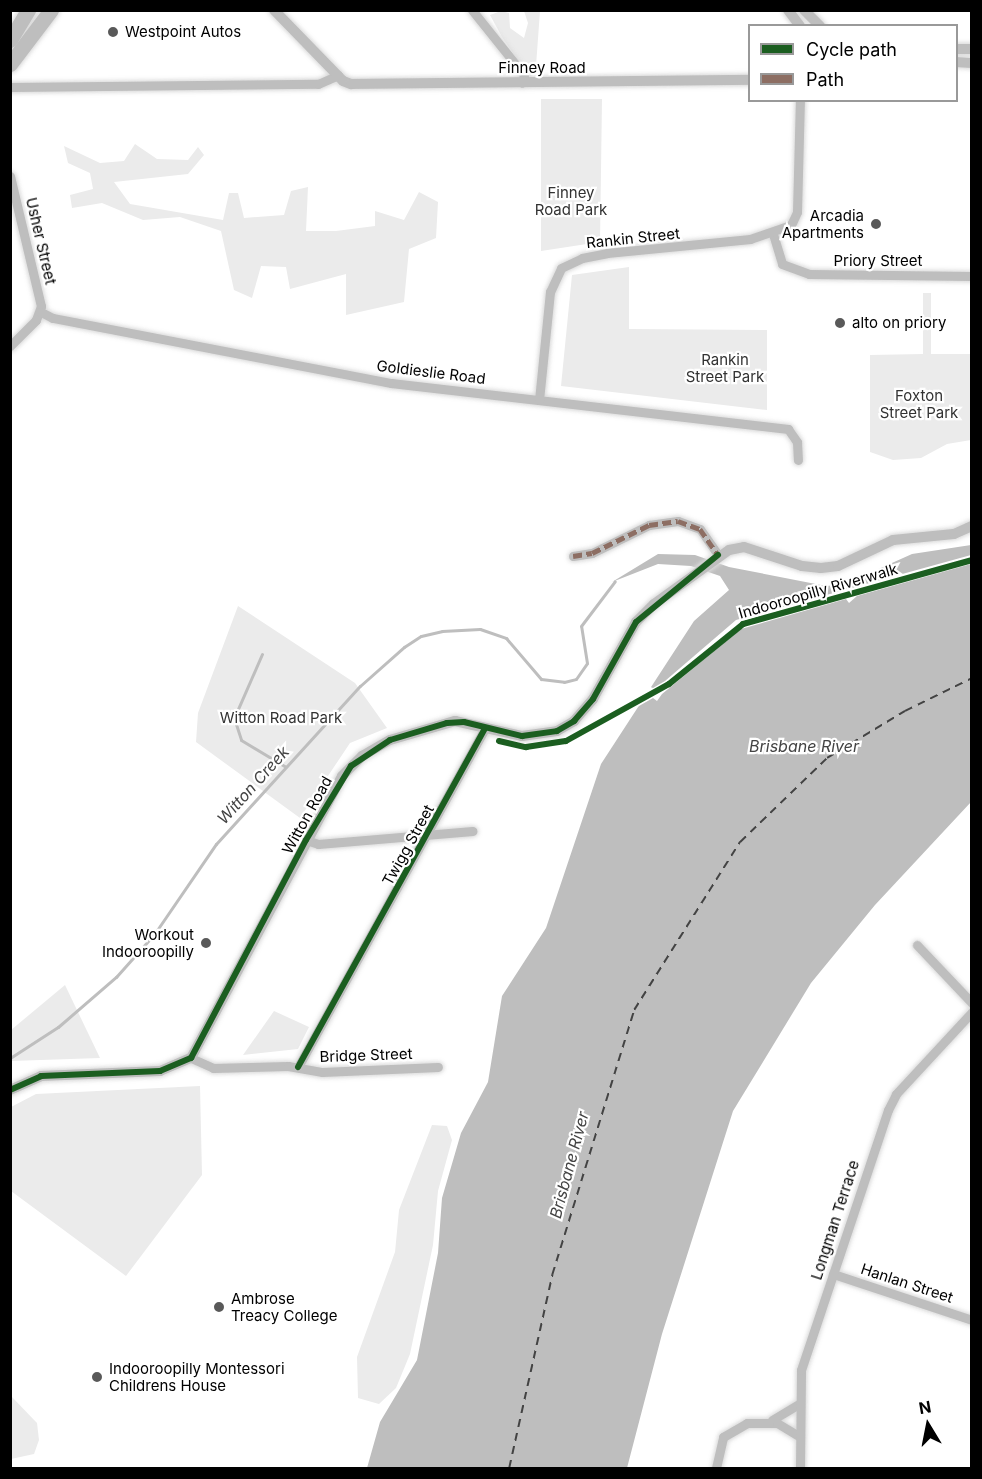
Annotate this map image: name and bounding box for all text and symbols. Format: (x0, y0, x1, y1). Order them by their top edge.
place label: Westpoint Autos (125, 23, 241, 41)
legend (748, 24, 958, 102)
marker: Westpoint Autos (106, 25, 120, 39)
text: Cycle path (806, 39, 897, 60)
street label: Finney Road (498, 59, 586, 77)
text: Path (806, 69, 844, 90)
park label: Finney Road Park (535, 183, 607, 218)
street label: Usher Street (22, 196, 60, 286)
place label: Arcadia Apartments (782, 206, 864, 241)
marker: Arcadia Apartments (869, 217, 883, 231)
street label: Rankin Street (585, 224, 681, 252)
street label: Priory Street (834, 252, 922, 270)
place label: alto on priory (852, 314, 946, 332)
marker: alto on priory (833, 316, 847, 330)
park label: Rankin Street Park (686, 350, 764, 385)
street label: Goldieslie Road (375, 356, 487, 388)
park label: Foxton Street Park (880, 386, 958, 421)
street label: Indooroopilly Riverwalk (736, 560, 900, 622)
park label: Witton Road Park (220, 709, 342, 727)
water label: Brisbane River (749, 736, 859, 756)
water label: Witton Creek (213, 742, 293, 828)
street label: Witton Road (278, 773, 336, 857)
street label: Twigg Street (378, 801, 438, 889)
place label: Workout Indooroopilly (102, 925, 194, 960)
marker: Workout Indooroopilly (199, 936, 213, 950)
street label: Bridge Street (319, 1044, 413, 1066)
water label: Brisbane River (545, 1109, 593, 1221)
street label: Longman Terrace (807, 1158, 863, 1282)
street label: Hanlan Street (859, 1260, 955, 1306)
place label: Ambrose Treacy College (231, 1289, 337, 1324)
marker: Ambrose Treacy College (212, 1300, 226, 1314)
place label: Indooroopilly Montessori Childrens House (109, 1359, 285, 1394)
marker: Indooroopilly Montessori Childrens House (90, 1370, 104, 1384)
north arrow (898, 1395, 958, 1455)
text: N (917, 1396, 933, 1418)

